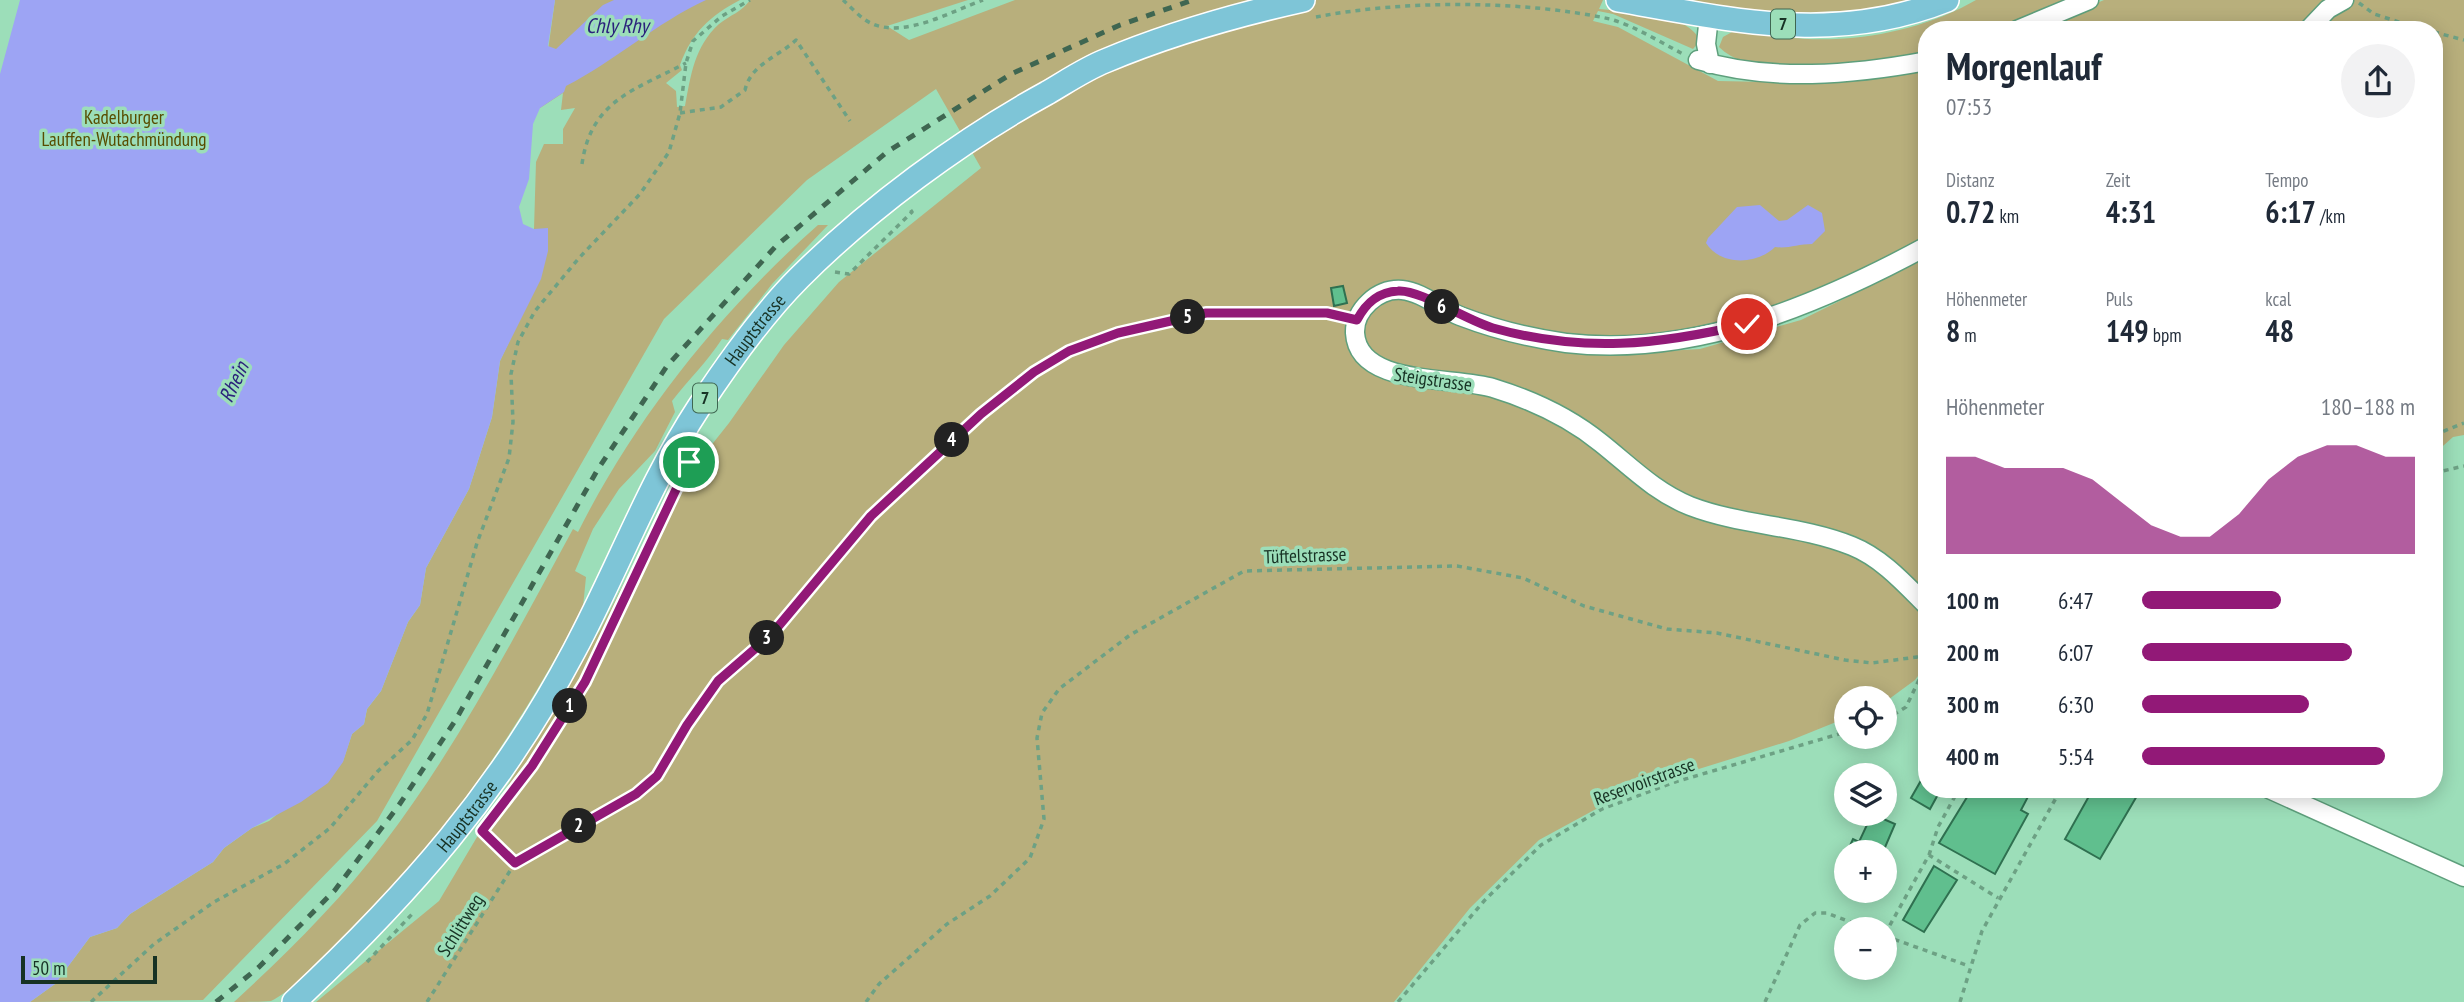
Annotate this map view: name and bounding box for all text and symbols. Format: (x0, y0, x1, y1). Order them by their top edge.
road number: 7 (1771, 9, 1795, 38)
water label: Chly Rhy (586, 12, 651, 39)
text: Morgenlauf (1946, 41, 2101, 90)
button: share (2341, 44, 2415, 118)
text: 07:53 (1946, 92, 1992, 121)
park label: Kadelburger Lauffen-Wutachmündung (42, 105, 207, 151)
text: Distanz (1946, 168, 1995, 192)
text: Zeit (2106, 168, 2130, 192)
text: Tempo (2265, 168, 2309, 192)
text: 0.72 (1946, 192, 1995, 231)
text: 4:31 (2106, 192, 2156, 231)
text: 6:17 (2265, 192, 2316, 231)
text: km (1995, 204, 2019, 228)
text: /km (2316, 204, 2345, 228)
text: Höhenmeter (1946, 287, 2027, 311)
text: Puls (2106, 287, 2133, 311)
text: kcal (2265, 287, 2291, 311)
street label: Hauptstrasse (719, 288, 790, 370)
pin: 6 (1424, 290, 1460, 324)
text: 6 (1437, 294, 1446, 318)
pin (1717, 294, 1777, 354)
pin: 5 (1170, 300, 1206, 334)
text: 5 (1183, 304, 1192, 328)
icon: check (1728, 305, 1766, 343)
text: 8 (1946, 311, 1960, 350)
text: 149 (2106, 311, 2149, 350)
text: 48 (2265, 311, 2294, 350)
text: m (1960, 323, 1977, 347)
text: bpm (2149, 323, 2182, 347)
water label: Rhein (212, 356, 255, 406)
street label: Steigstrasse (1392, 362, 1474, 396)
road number: 7 (693, 384, 717, 412)
text: Höhenmeter (1946, 392, 2044, 421)
text: 180–188 m (2321, 392, 2415, 421)
pin: 4 (934, 422, 970, 458)
text: 4 (947, 427, 956, 451)
pin (659, 432, 719, 492)
icon: arrive (670, 443, 708, 481)
street label: Tüftelstrasse (1263, 542, 1347, 568)
text: 100 m (1946, 586, 1999, 615)
text: 6:47 (2058, 586, 2094, 615)
pin: 3 (750, 620, 784, 656)
text: 3 (762, 625, 771, 649)
text: 200 m (1946, 638, 1999, 667)
text: 6:07 (2058, 638, 2094, 667)
map controls (1834, 686, 1897, 980)
button: locate (1834, 686, 1897, 749)
pin: 1 (552, 688, 588, 724)
text: 300 m (1946, 690, 1999, 719)
text: 6:30 (2058, 690, 2094, 719)
text: 1 (565, 693, 574, 717)
text: 400 m (1946, 742, 1999, 771)
text: 5:54 (2058, 742, 2094, 771)
street label: Reservoirstrasse (1590, 752, 1698, 810)
button: layers (1834, 763, 1897, 826)
street label: Hauptstrasse (431, 775, 502, 857)
pin: 2 (562, 808, 596, 844)
text: 2 (574, 813, 583, 837)
button: + (1834, 840, 1897, 903)
street label: Schlittweg (431, 889, 489, 961)
button: − (1834, 917, 1897, 980)
scale bar (21, 953, 158, 985)
text: 50 m (32, 956, 66, 980)

